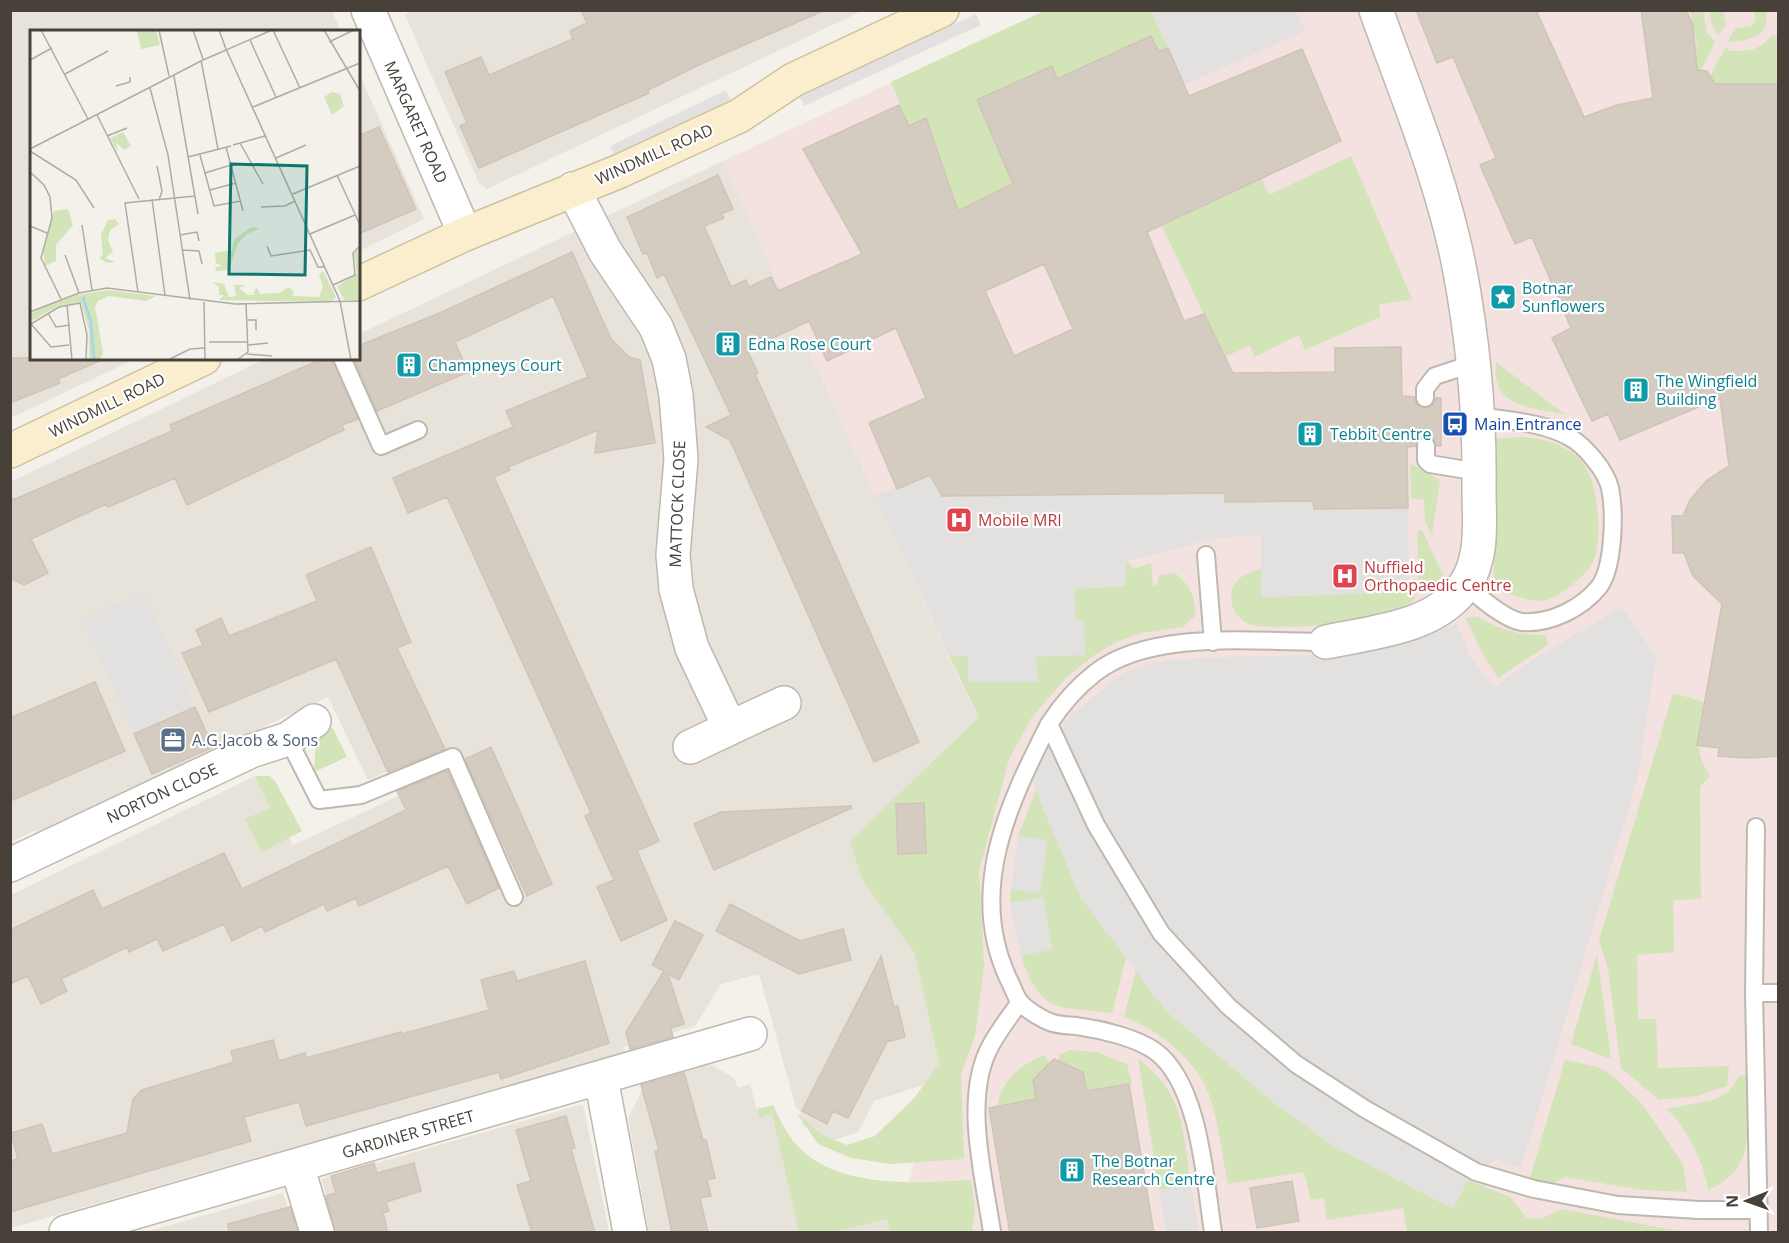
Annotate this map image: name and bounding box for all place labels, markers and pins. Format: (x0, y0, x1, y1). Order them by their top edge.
place label: Botnar Sunflowers (1522, 277, 1605, 317)
place icon: Botnar Sunflowers (1488, 282, 1518, 312)
building icon: Edna Rose Court (713, 329, 743, 359)
place label: Edna Rose Court (748, 333, 872, 355)
building icon: Champneys Court (394, 350, 424, 380)
place label: Champneys Court (428, 354, 562, 376)
place label: The Wingfield Building (1656, 370, 1757, 410)
building icon: The Wingfield Building (1621, 375, 1651, 405)
bus stop icon: Main Entrance (1440, 409, 1470, 439)
place label: Main Entrance (1474, 413, 1582, 435)
building icon: Tebbit Centre (1295, 419, 1325, 449)
place label: Tebbit Centre (1330, 423, 1431, 445)
hospital icon: Mobile MRI (944, 505, 974, 535)
place label: Mobile MRI (978, 509, 1062, 531)
place label: Nuffield Orthopaedic Centre (1364, 556, 1512, 596)
hospital icon: Nuffield Orthopaedic Centre (1330, 561, 1360, 591)
office icon: A.G.Jacob & Sons (158, 725, 188, 755)
place label: A.G.Jacob & Sons (192, 729, 318, 751)
place label: The Botnar Research Centre (1092, 1150, 1215, 1190)
building icon: The Botnar Research Centre (1057, 1155, 1087, 1185)

